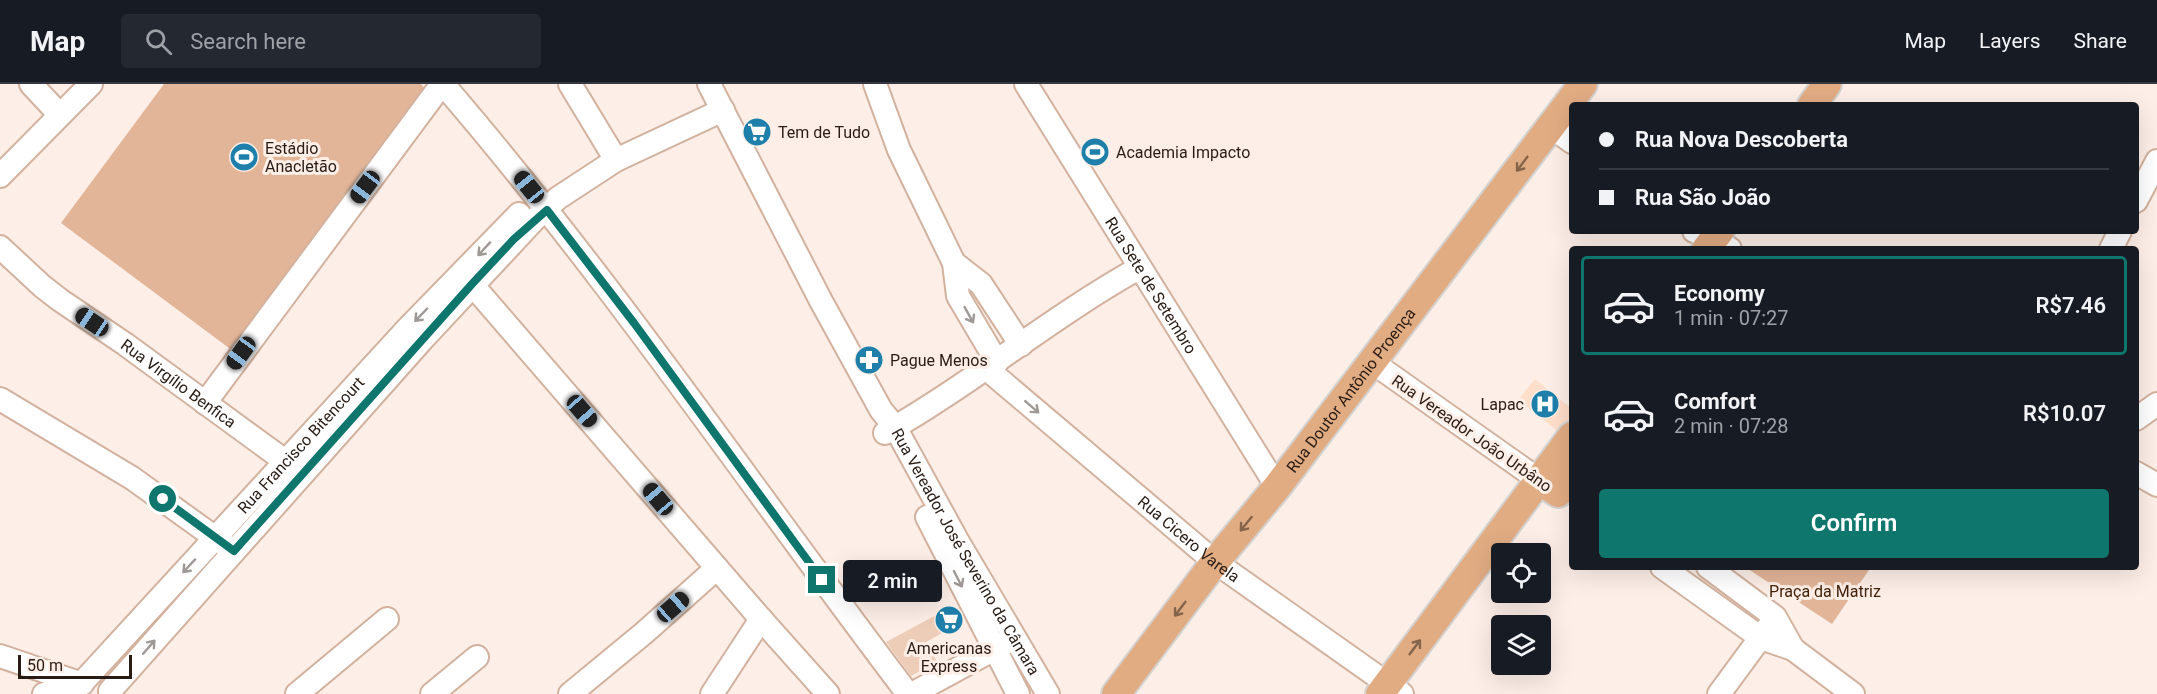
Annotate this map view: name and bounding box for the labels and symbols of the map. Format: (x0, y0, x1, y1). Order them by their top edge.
supermarket icon: Tem de Tudo (741, 116, 773, 148)
place label: Tem de Tudo (778, 123, 870, 142)
sports icon: Academia Impacto (1079, 136, 1111, 168)
place label: Estádio Anacletão (265, 139, 337, 176)
sports icon: Estádio Anacletão (228, 141, 260, 173)
place label: Academia Impacto (1116, 143, 1250, 162)
one-way arrow (1516, 156, 1529, 172)
car (347, 167, 383, 207)
car (511, 167, 547, 207)
street label: Rua Sete de Setembro (1101, 214, 1201, 357)
one-way arrow (477, 241, 491, 256)
car (72, 304, 112, 340)
street label: Rua Doutor Antônio Proença (1282, 304, 1420, 476)
one-way arrow (963, 306, 975, 323)
one-way arrow (414, 308, 428, 323)
car (223, 333, 259, 373)
street label: Rua Virgílio Benfica (117, 335, 240, 432)
pharmacy icon: Pague Menos (853, 344, 885, 376)
place label: Pague Menos (890, 351, 988, 370)
street label: Rua Vereador João Urbâno (1388, 371, 1555, 496)
street label: Rua Francisco Bitencourt (234, 373, 368, 517)
hospital icon: Lapac (1529, 388, 1561, 420)
car (563, 392, 601, 430)
place label: Lapac (1481, 395, 1524, 414)
one-way arrow (1024, 400, 1039, 414)
street label: Rua Vereador José Severino da Câmara (888, 425, 1044, 679)
car (640, 479, 676, 519)
route start (149, 485, 176, 512)
street label: Rua Cicero Varela (1134, 492, 1243, 586)
one-way arrow (1239, 516, 1253, 531)
one-way arrow (181, 559, 196, 574)
callout: 2 min (843, 559, 942, 601)
route end (808, 566, 835, 593)
one-way arrow (953, 570, 965, 588)
park label: Praça da Matriz (1769, 582, 1881, 601)
car (654, 588, 692, 626)
one-way arrow (1174, 601, 1187, 617)
supermarket icon: Americanas Express (933, 604, 965, 636)
one-way arrow (142, 639, 156, 654)
place label: Americanas Express (906, 639, 992, 676)
one-way arrow (1408, 639, 1421, 655)
scale bar (18, 652, 132, 680)

